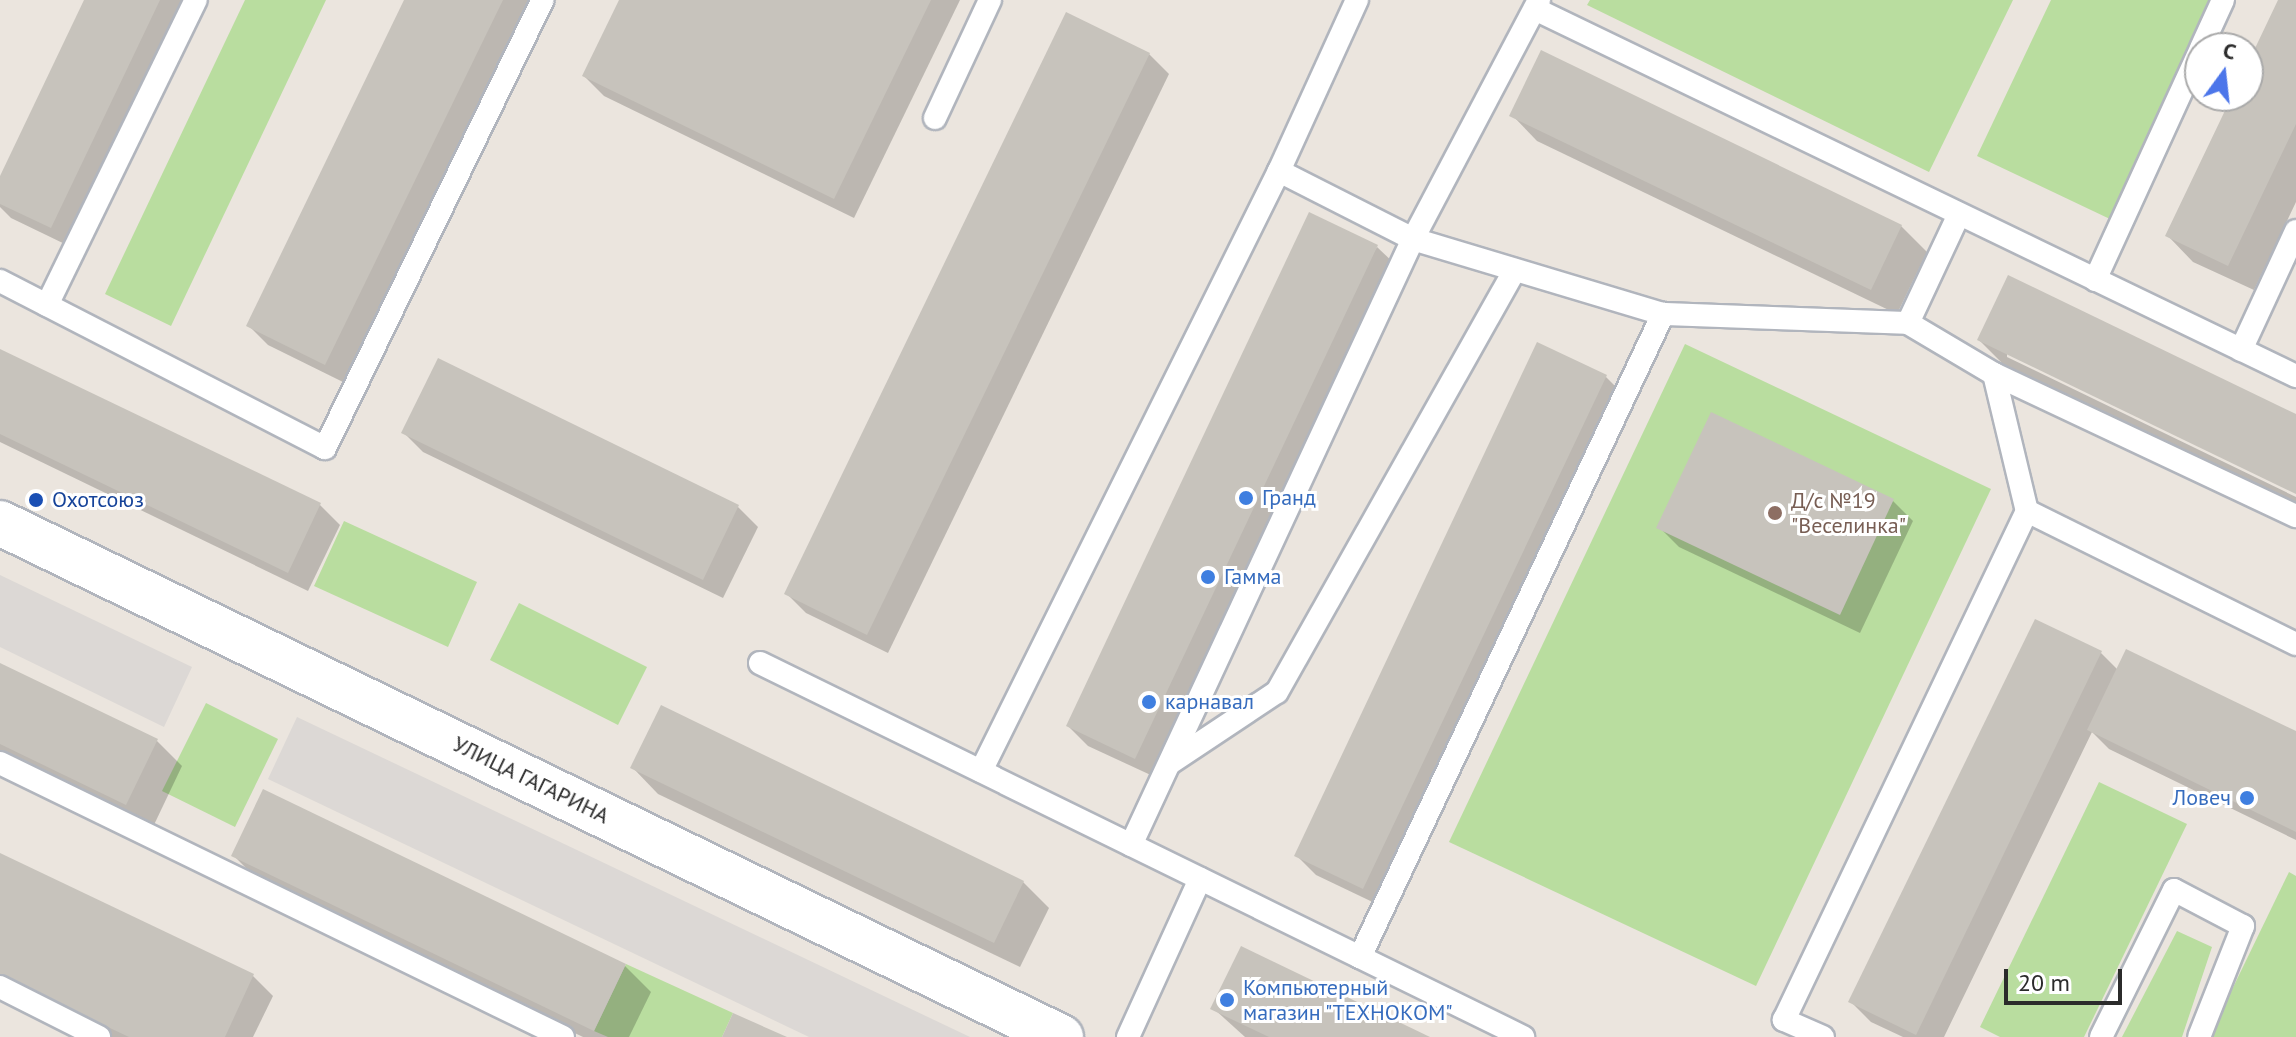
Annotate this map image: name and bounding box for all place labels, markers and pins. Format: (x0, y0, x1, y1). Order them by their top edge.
place label: Гранд (1262, 485, 1316, 511)
place label: Охотсоюз (52, 487, 144, 513)
place label: Д/с №19 "Веселинка" (1791, 487, 1906, 538)
marker: Гранд (1237, 489, 1255, 507)
marker: Охотсоюз (27, 491, 45, 509)
marker: Д/с №19 "Веселинка" (1766, 504, 1784, 522)
place label: Гамма (1224, 564, 1282, 590)
marker: Гамма (1199, 568, 1217, 586)
place label: карнавал (1165, 689, 1254, 715)
marker: карнавал (1140, 693, 1158, 711)
place label: Ловеч (2173, 785, 2231, 811)
marker: Ловеч (2238, 789, 2256, 807)
place label: Компьютерный магазин "ТЕХНОКОМ" (1243, 974, 1454, 1026)
marker: Компьютерный магазин "ТЕХНОКОМ" (1218, 991, 1236, 1009)

